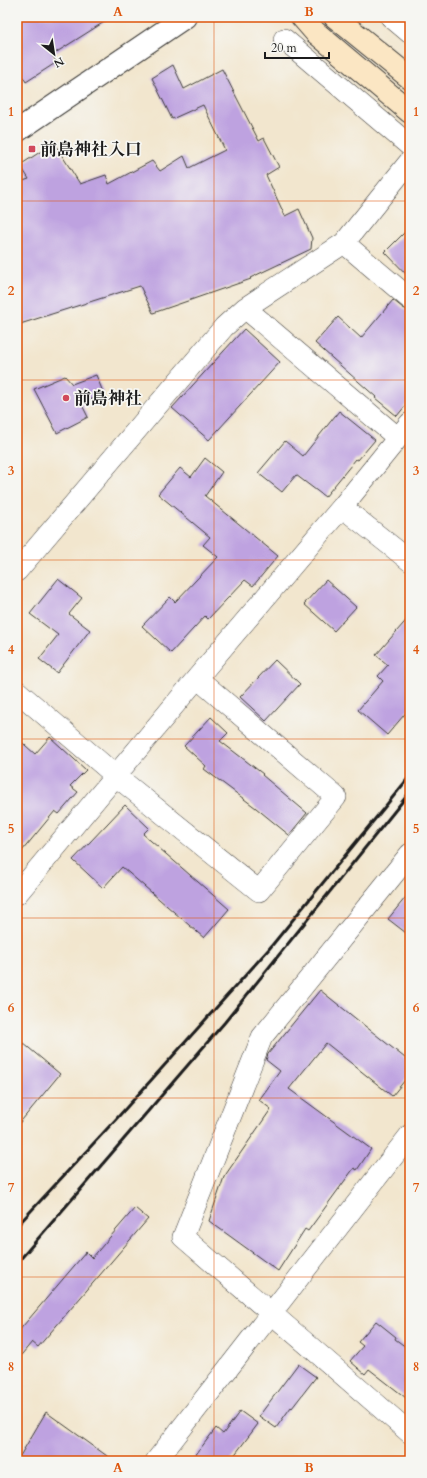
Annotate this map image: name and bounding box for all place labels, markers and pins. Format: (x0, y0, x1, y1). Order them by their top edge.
place label: 前島神社入口 (40, 138, 142, 161)
marker: 前島神社入口 (27, 144, 37, 154)
place label: 前島神社 (74, 387, 142, 410)
marker: 前島神社 (61, 393, 71, 403)

